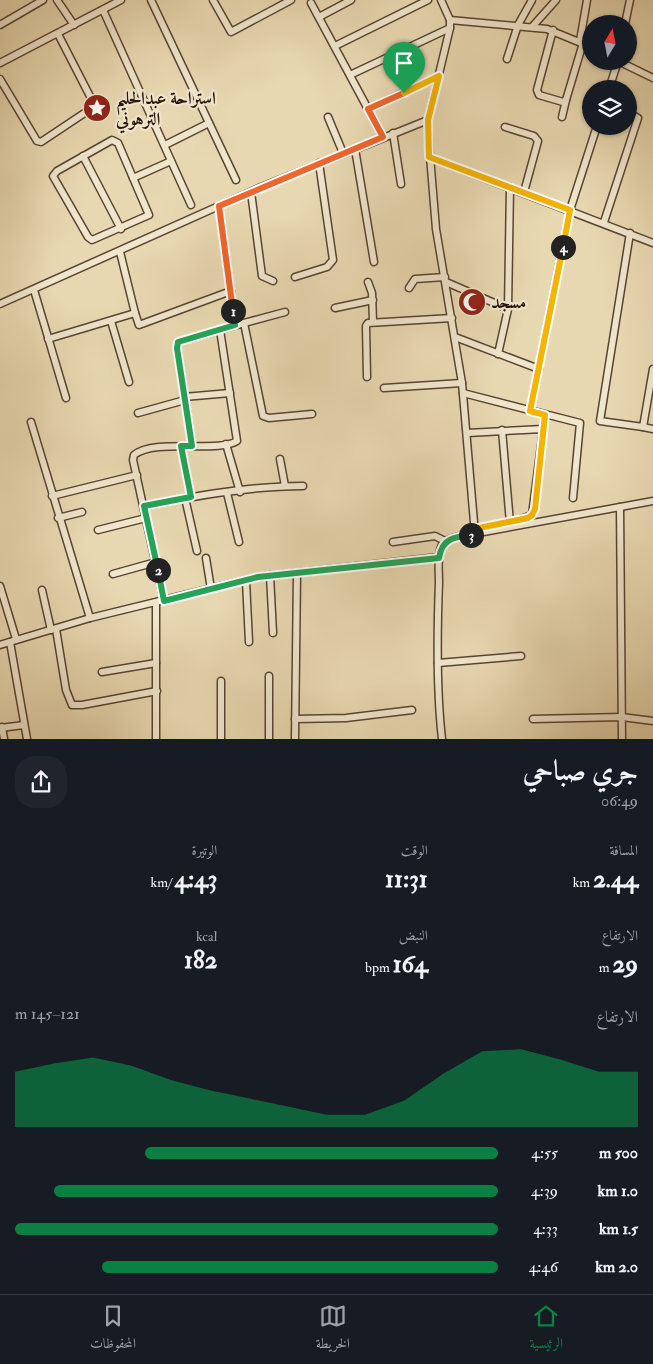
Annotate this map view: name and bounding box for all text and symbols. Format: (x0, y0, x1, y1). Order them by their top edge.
north arrow (582, 15, 638, 70)
map controls (582, 15, 637, 135)
pin (383, 42, 425, 93)
icon: arrive (390, 49, 418, 77)
button: layers (582, 80, 637, 135)
place label: استراحة عبدالحليم الترهوني (115, 87, 216, 134)
place icon: استراحة عبدالحليم الترهوني (82, 93, 112, 123)
pin: 4 (550, 234, 576, 260)
text: 4 (560, 239, 567, 256)
mosque icon: مسجد (457, 287, 487, 317)
place label: مسجد (491, 291, 526, 314)
pin: 1 (220, 298, 246, 324)
text: 1 (231, 303, 236, 320)
pin: 3 (458, 522, 484, 548)
text: 3 (469, 527, 474, 544)
pin: 2 (146, 558, 170, 582)
text: 2 (155, 562, 162, 579)
text: جري صباحي (523, 754, 638, 789)
button: share (15, 756, 67, 808)
text: 06:49 (601, 791, 638, 811)
text: الوتيرة (192, 842, 217, 859)
text: الوقت (401, 842, 428, 859)
text: المسافة (609, 842, 638, 859)
text: 4:43 (175, 864, 217, 895)
text: 11:31 (385, 864, 428, 895)
text: 2.44 (593, 864, 638, 895)
text: /km (150, 874, 175, 891)
text: km (573, 874, 593, 891)
text: النبض (399, 927, 428, 944)
text: الارتفاع (602, 927, 638, 944)
text: kcal (196, 928, 217, 945)
text: 182 (184, 945, 217, 976)
text: 164 (393, 949, 428, 980)
text: 29 (613, 949, 638, 980)
text: bpm (365, 959, 393, 976)
text: m (599, 959, 613, 976)
text: 121–145 m (15, 1004, 80, 1024)
text: الارتفاع (596, 1007, 638, 1027)
text: 4:55 (531, 1143, 558, 1163)
text: 500 m (599, 1143, 638, 1163)
text: 4:39 (531, 1181, 558, 1201)
text: 1.0 km (598, 1181, 638, 1201)
text: 4:33 (533, 1219, 558, 1239)
text: 1.5 km (599, 1219, 638, 1239)
text: 4:46 (529, 1257, 558, 1277)
text: 2.0 km (595, 1257, 638, 1277)
tab: المحفوظات (90, 1302, 136, 1357)
tab: الخريطة (316, 1302, 350, 1357)
tab: الرئيسية (530, 1302, 563, 1357)

